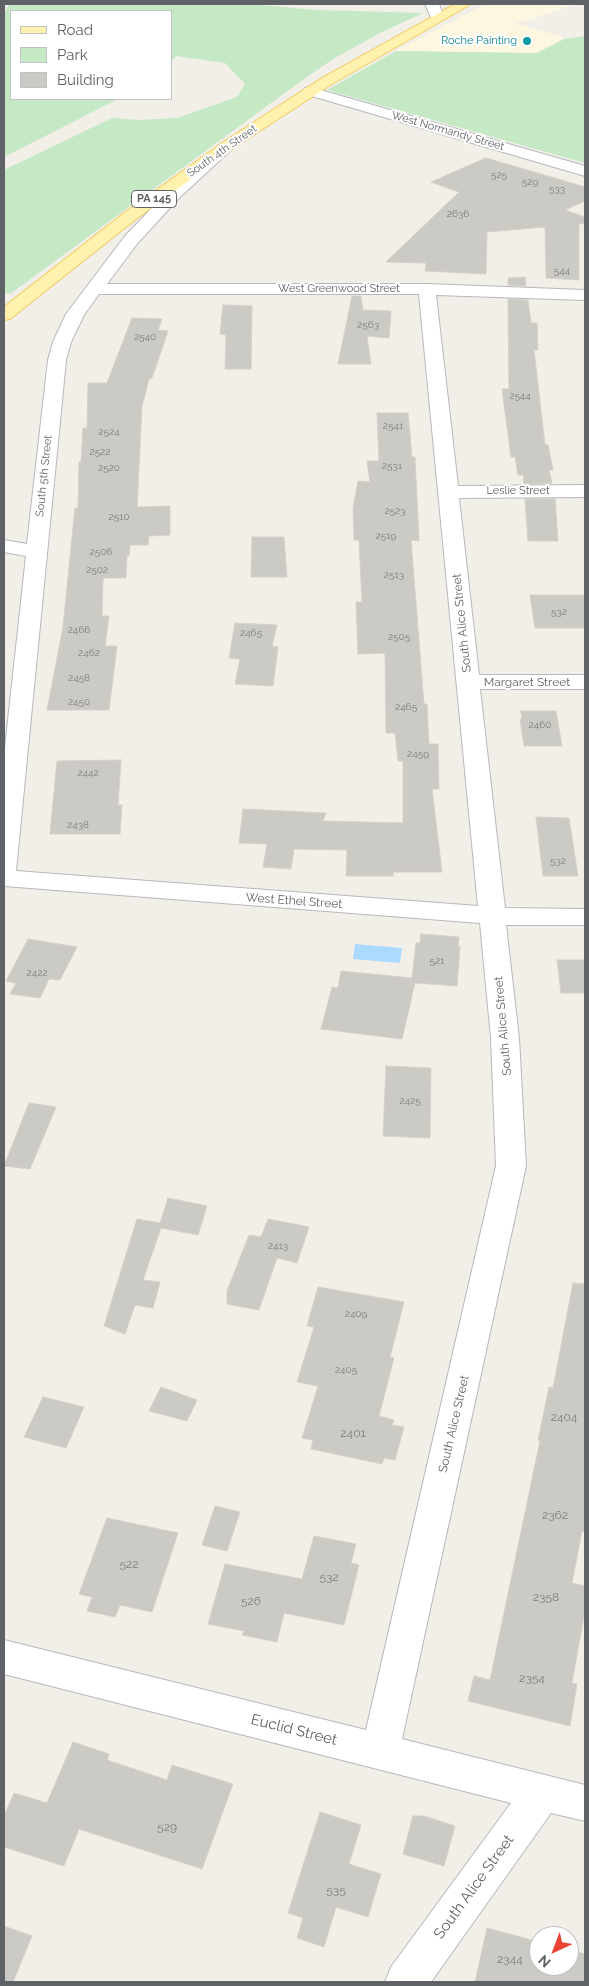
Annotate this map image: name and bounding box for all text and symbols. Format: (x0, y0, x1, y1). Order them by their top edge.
legend (10, 10, 172, 100)
text: Road (57, 21, 93, 39)
place label: Roche Painting (441, 34, 517, 48)
marker: Roche Painting (521, 35, 533, 47)
text: Park (57, 46, 88, 64)
text: Building (57, 71, 114, 89)
street label: West Normandy Street (390, 109, 506, 153)
street label: South 4th Street (185, 122, 259, 180)
house number: 525 (491, 169, 507, 181)
house number: 529 (522, 176, 538, 188)
house number: 533 (549, 183, 565, 195)
road number: PA 145 (132, 190, 176, 208)
house number: 2636 (447, 208, 469, 220)
house number: 544 (554, 265, 570, 277)
street label: West Greenwood Street (278, 282, 400, 296)
house number: 2563 (357, 319, 379, 331)
house number: 2540 (134, 331, 156, 343)
house number: 2544 (509, 390, 531, 402)
house number: 2541 (383, 420, 403, 432)
house number: 2524 (98, 426, 120, 438)
street label: South 5th Street (33, 435, 55, 517)
house number: 2522 (89, 446, 111, 458)
house number: 2531 (382, 460, 402, 472)
house number: 2520 (98, 462, 120, 474)
street label: Leslie Street (486, 484, 550, 498)
house number: 2523 (384, 505, 406, 517)
house number: 2510 (108, 511, 130, 523)
house number: 2519 (376, 530, 396, 542)
house number: 2506 (90, 546, 112, 558)
house number: 2502 (86, 564, 108, 576)
house number: 2513 (384, 569, 404, 581)
street label: South Alice Street (450, 573, 474, 673)
house number: 532 (551, 606, 567, 618)
house number: 2466 (68, 624, 90, 636)
house number: 2465 (240, 627, 262, 639)
house number: 2505 (388, 631, 410, 643)
house number: 2462 (78, 647, 100, 659)
house number: 2458 (68, 672, 90, 684)
street label: Margaret Street (484, 675, 570, 689)
house number: 2450 (68, 696, 90, 708)
house number: 2465 (395, 701, 417, 713)
house number: 2460 (529, 719, 551, 731)
house number: 2459 (407, 748, 429, 760)
house number: 2442 (77, 767, 99, 779)
house number: 2438 (67, 819, 89, 831)
house number: 532 (550, 855, 566, 867)
street label: West Ethel Street (245, 890, 343, 912)
house number: 521 (430, 955, 444, 967)
house number: 2422 (26, 967, 48, 979)
street label: South Alice Street (491, 976, 515, 1076)
house number: 2425 (399, 1095, 421, 1107)
house number: 2413 (268, 1240, 288, 1252)
house number: 2409 (345, 1308, 367, 1320)
house number: 2405 (335, 1364, 357, 1376)
street label: South Alice Street (436, 1374, 472, 1474)
house number: 2404 (551, 1410, 577, 1424)
house number: 2401 (340, 1426, 366, 1440)
house number: 2362 (542, 1508, 568, 1522)
house number: 522 (119, 1557, 139, 1571)
house number: 532 (319, 1570, 339, 1584)
house number: 2358 (533, 1590, 559, 1604)
house number: 526 (241, 1594, 261, 1608)
house number: 2354 (519, 1671, 545, 1685)
street label: Euclid Street (249, 1711, 339, 1749)
house number: 529 (157, 1820, 177, 1834)
street label: South Alice Street (430, 1831, 518, 1943)
house number: 535 (326, 1883, 346, 1897)
north arrow (529, 1926, 579, 1976)
house number: 2344 (497, 1952, 523, 1966)
text: N (535, 1952, 554, 1971)

